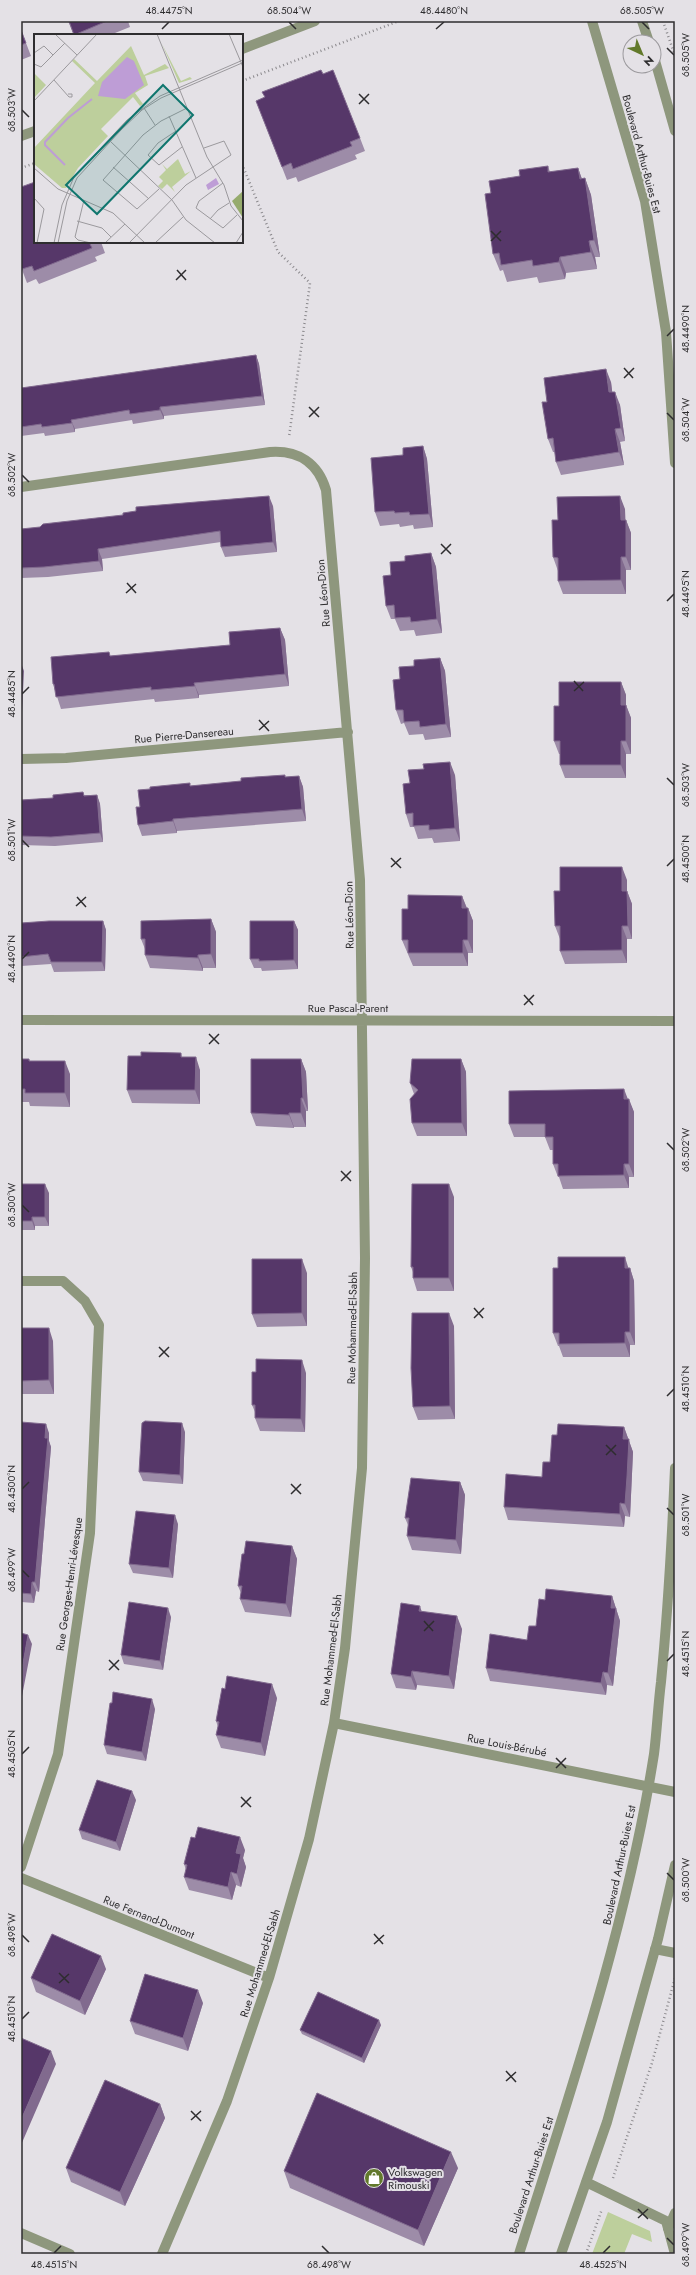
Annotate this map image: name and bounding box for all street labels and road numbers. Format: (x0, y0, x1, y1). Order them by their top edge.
street label: Boulevard Arthur-Buies Est (618, 93, 666, 215)
street label: Rue Léon-Dion (312, 559, 334, 627)
street label: Rue Pierre-Dansereau (134, 723, 234, 747)
street label: Rue Léon-Dion (340, 881, 358, 949)
street label: Rue Pascal-Parent (308, 1000, 389, 1016)
street label: Rue Mohammed-El-Sabh (343, 1272, 361, 1384)
street label: Rue Georges-Henri-Lévesque (52, 1516, 86, 1652)
street label: Rue Mohammed-El-Sabh (316, 1593, 346, 1707)
street label: Rue Louis-Bérubé (466, 1729, 548, 1761)
street label: Boulevard Arthur-Buies Est (598, 1803, 640, 1926)
street label: Rue Fernand-Dumont (101, 1891, 197, 1943)
street label: Rue Mohammed-El-Sabh (236, 1907, 284, 2019)
street label: Boulevard Arthur-Buies Est (505, 2114, 558, 2236)

